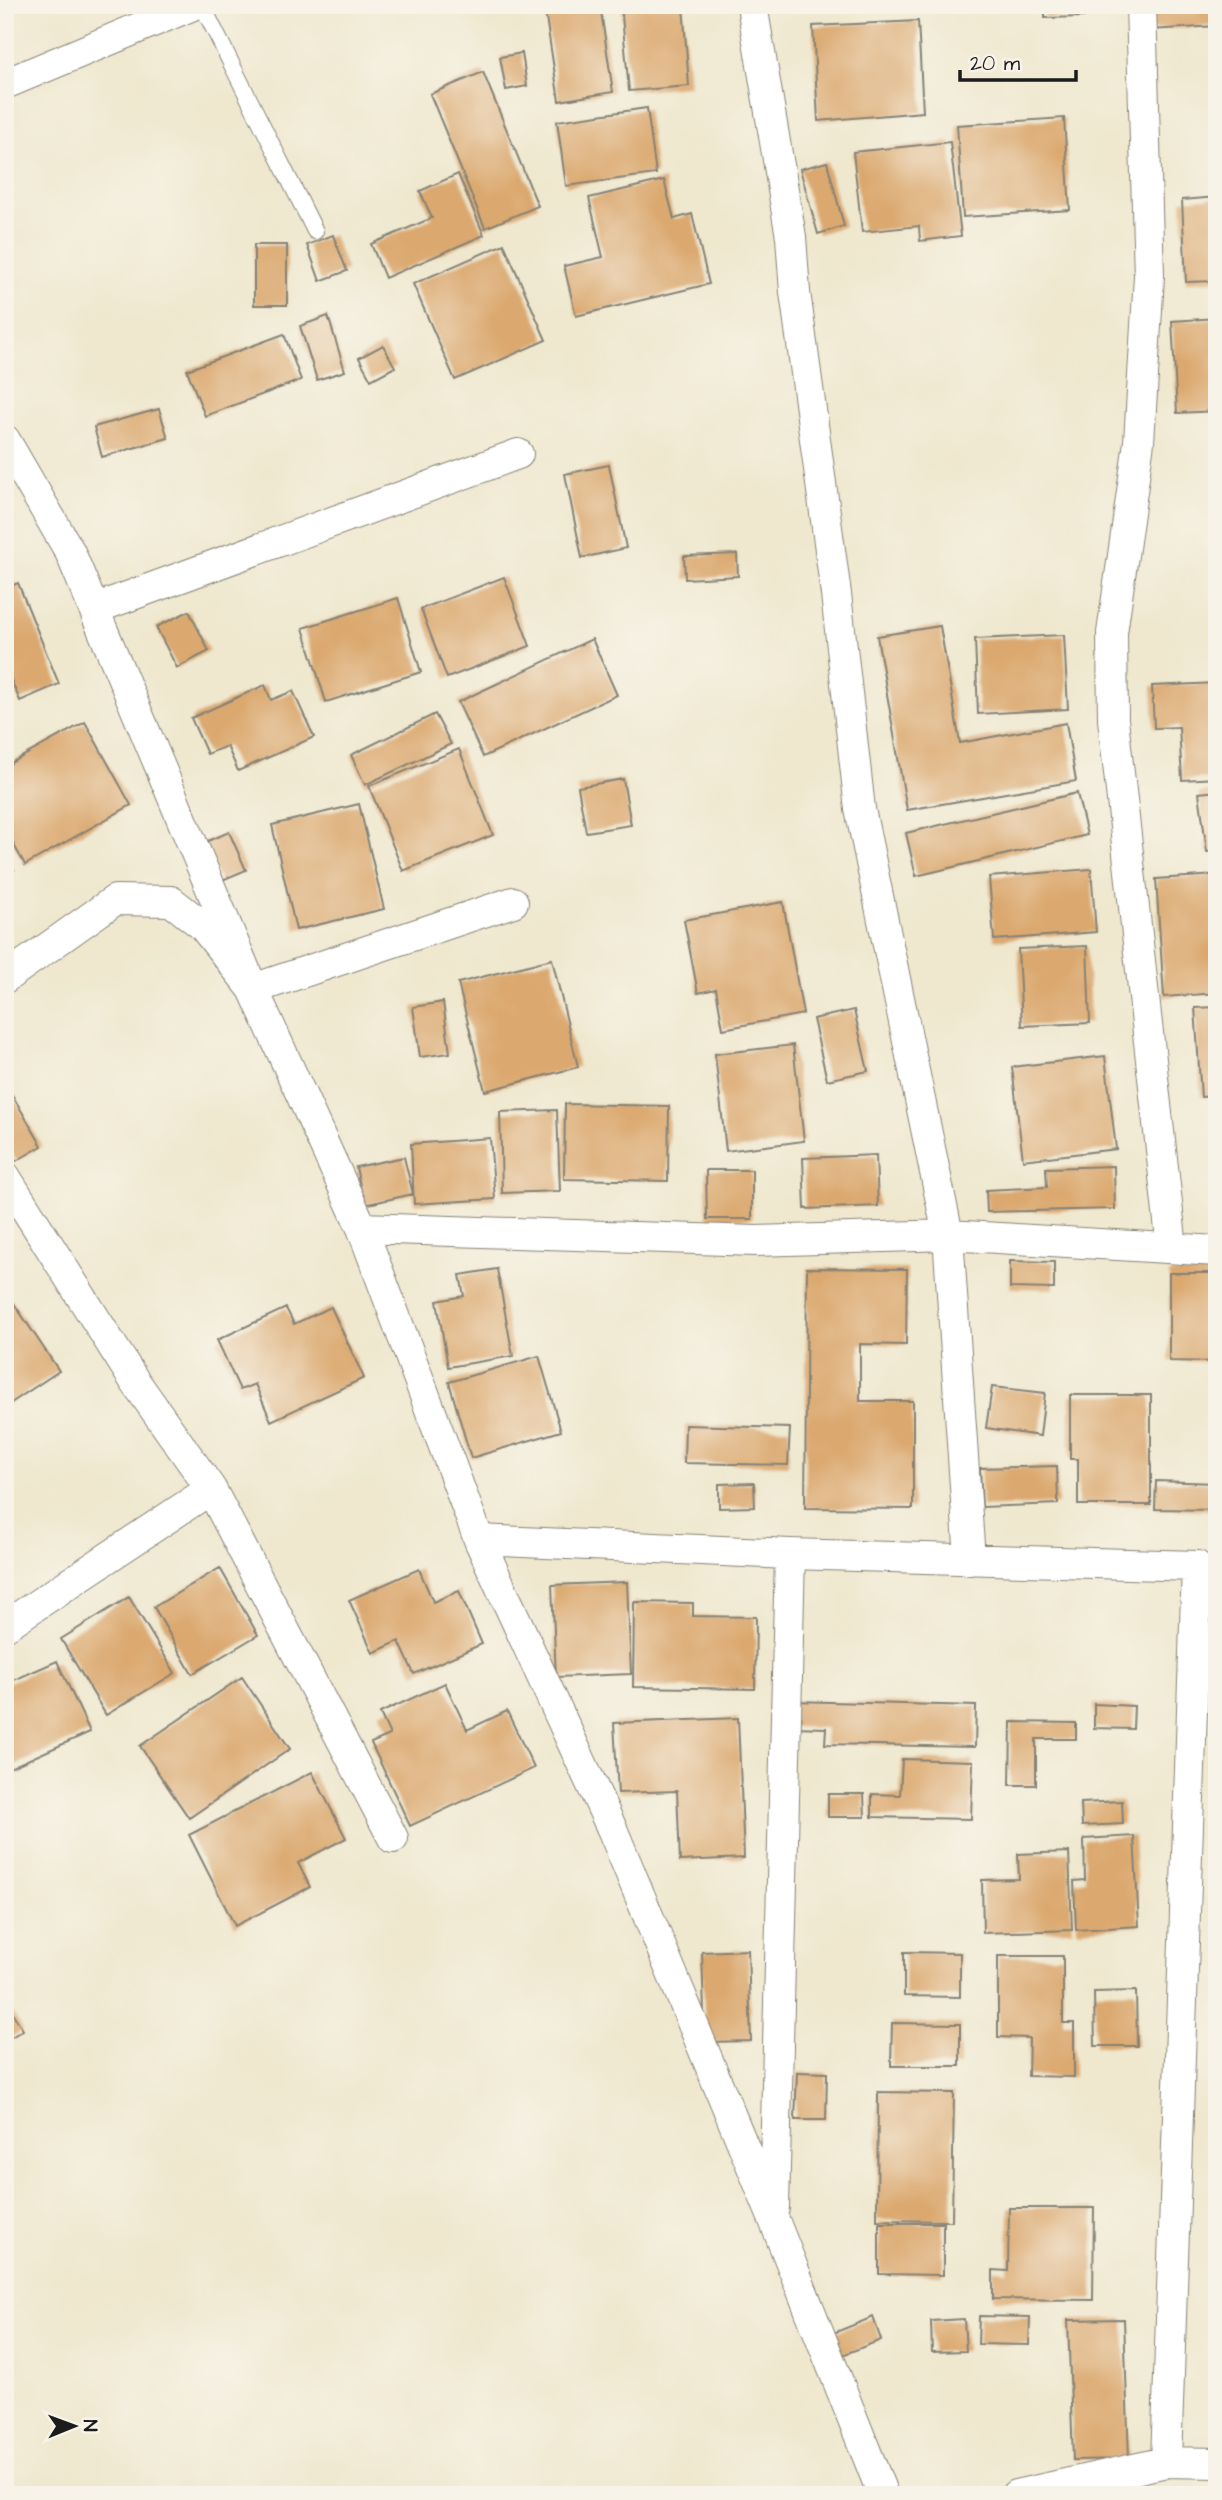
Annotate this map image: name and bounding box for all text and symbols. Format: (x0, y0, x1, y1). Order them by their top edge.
scale bar (960, 38, 1075, 82)
text: 20 m (970, 49, 1021, 78)
north arrow (38, 2392, 108, 2462)
text: N (76, 2420, 103, 2432)

